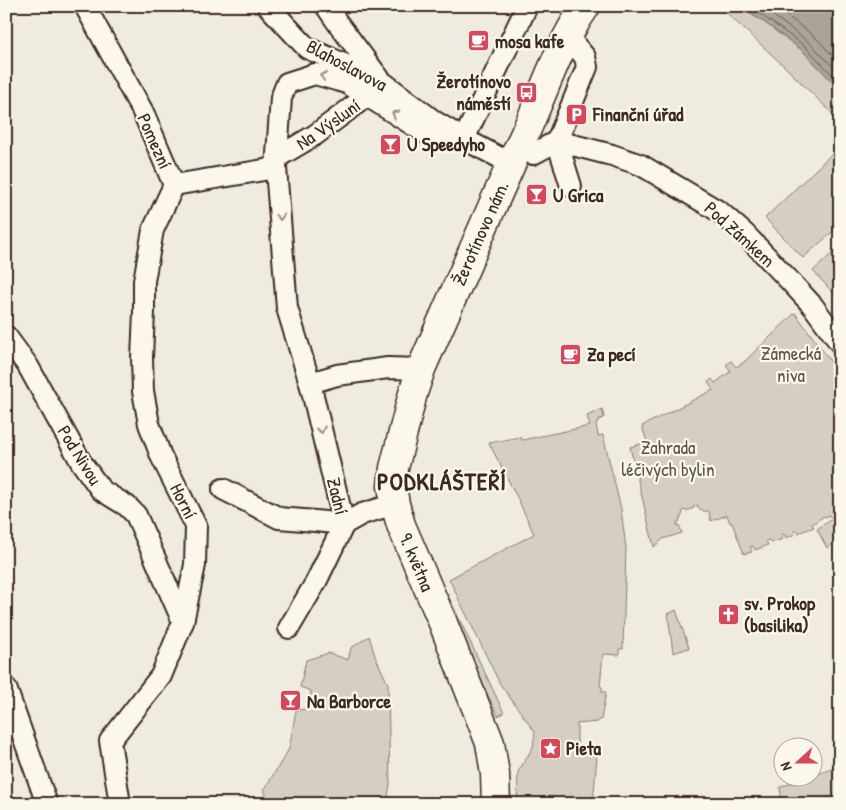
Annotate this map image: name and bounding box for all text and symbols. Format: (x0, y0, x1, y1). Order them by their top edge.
place label: mosa kafe (495, 28, 565, 54)
cafe icon: mosa kafe (467, 29, 491, 53)
street label: Blahoslavova (302, 33, 392, 97)
place label: Žerotínovo náměstí (437, 68, 511, 116)
one-way arrow (318, 71, 327, 82)
bus stop icon: Žerotínovo náměstí (515, 80, 539, 104)
street label: Na Výsluní (290, 92, 366, 156)
place label: Finanční úřad (592, 101, 684, 127)
parking icon: Finanční úřad (565, 102, 589, 126)
street label: Pomezní (131, 109, 179, 173)
one-way arrow (392, 111, 401, 121)
place label: U Speedyho (407, 131, 485, 158)
bar icon: U Speedyho (379, 132, 403, 156)
street label: Žerotínovo nám. (445, 177, 515, 289)
place label: U Grica (553, 182, 604, 208)
bar icon: U Grica (525, 183, 549, 207)
street label: Pod Zámkem (699, 195, 781, 273)
one-way arrow (274, 213, 285, 221)
park label: Zámecká niva (761, 340, 822, 388)
place label: Za pecí (587, 341, 636, 368)
cafe icon: Za pecí (559, 342, 583, 366)
street label: Pod Nivou (52, 420, 109, 490)
one-way arrow (316, 426, 326, 434)
park label: Zahrada léčivých bylin (621, 434, 715, 482)
district label: PODKLÁŠTEŘÍ (377, 465, 507, 497)
street label: Zadní (321, 475, 355, 517)
street label: Horní (164, 479, 204, 523)
street label: 9. května (393, 529, 441, 596)
place label: sv. Prokop (basilika) (744, 590, 816, 638)
church icon: sv. Prokop (basilika) (716, 602, 740, 626)
place label: Na Barborce (307, 688, 391, 714)
bar icon: Na Barborce (279, 689, 303, 713)
place label: Pieta (566, 735, 601, 761)
place icon: Pieta (538, 736, 562, 760)
north arrow (774, 738, 824, 788)
text: N (775, 759, 796, 774)

